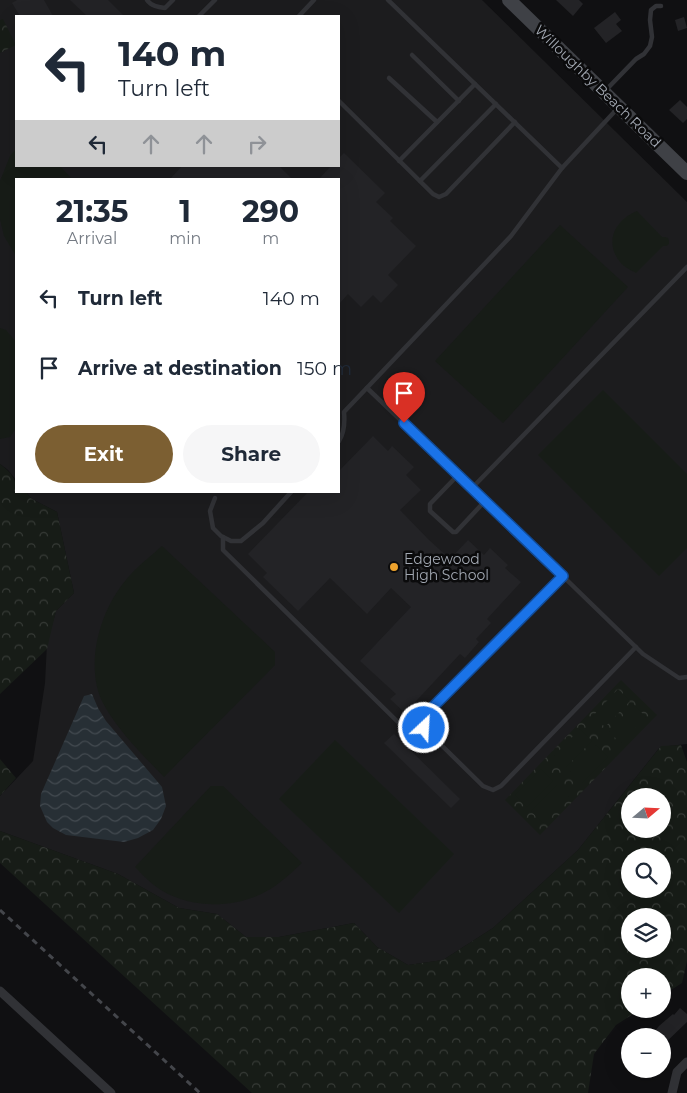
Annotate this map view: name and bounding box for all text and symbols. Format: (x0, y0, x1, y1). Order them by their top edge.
street label: Willoughby Beach Road (531, 21, 665, 151)
text: 140 m (118, 32, 226, 75)
icon: left (35, 35, 100, 100)
text: Turn left (118, 75, 210, 102)
icon: left (84, 130, 112, 158)
icon: ahead (137, 130, 165, 158)
icon: ahead (190, 130, 218, 158)
icon: right (243, 130, 271, 158)
text: 21:35 (56, 193, 128, 230)
text: 1 (179, 193, 191, 230)
text: 290 (242, 193, 299, 230)
text: Arrival (67, 229, 117, 248)
text: min (169, 229, 201, 248)
text: m (262, 229, 279, 248)
icon: left (35, 284, 63, 312)
text: Turn left (78, 287, 163, 310)
text: 140 m (263, 287, 320, 310)
icon: arrive (35, 354, 63, 382)
text: Arrive at destination (78, 357, 282, 380)
text: 150 m (297, 357, 352, 380)
pin (383, 372, 425, 423)
icon: arrive (390, 379, 418, 407)
button: Exit (35, 425, 173, 483)
button: Share (183, 425, 320, 483)
place label: Edgewood High School (404, 550, 489, 584)
marker: Edgewood High School (388, 561, 400, 573)
position arrow (397, 701, 449, 753)
north arrow (621, 788, 671, 838)
map controls (621, 788, 671, 1078)
button: search (621, 848, 671, 898)
button: layers (621, 908, 671, 958)
button: + (621, 968, 671, 1018)
button: − (621, 1028, 671, 1078)

